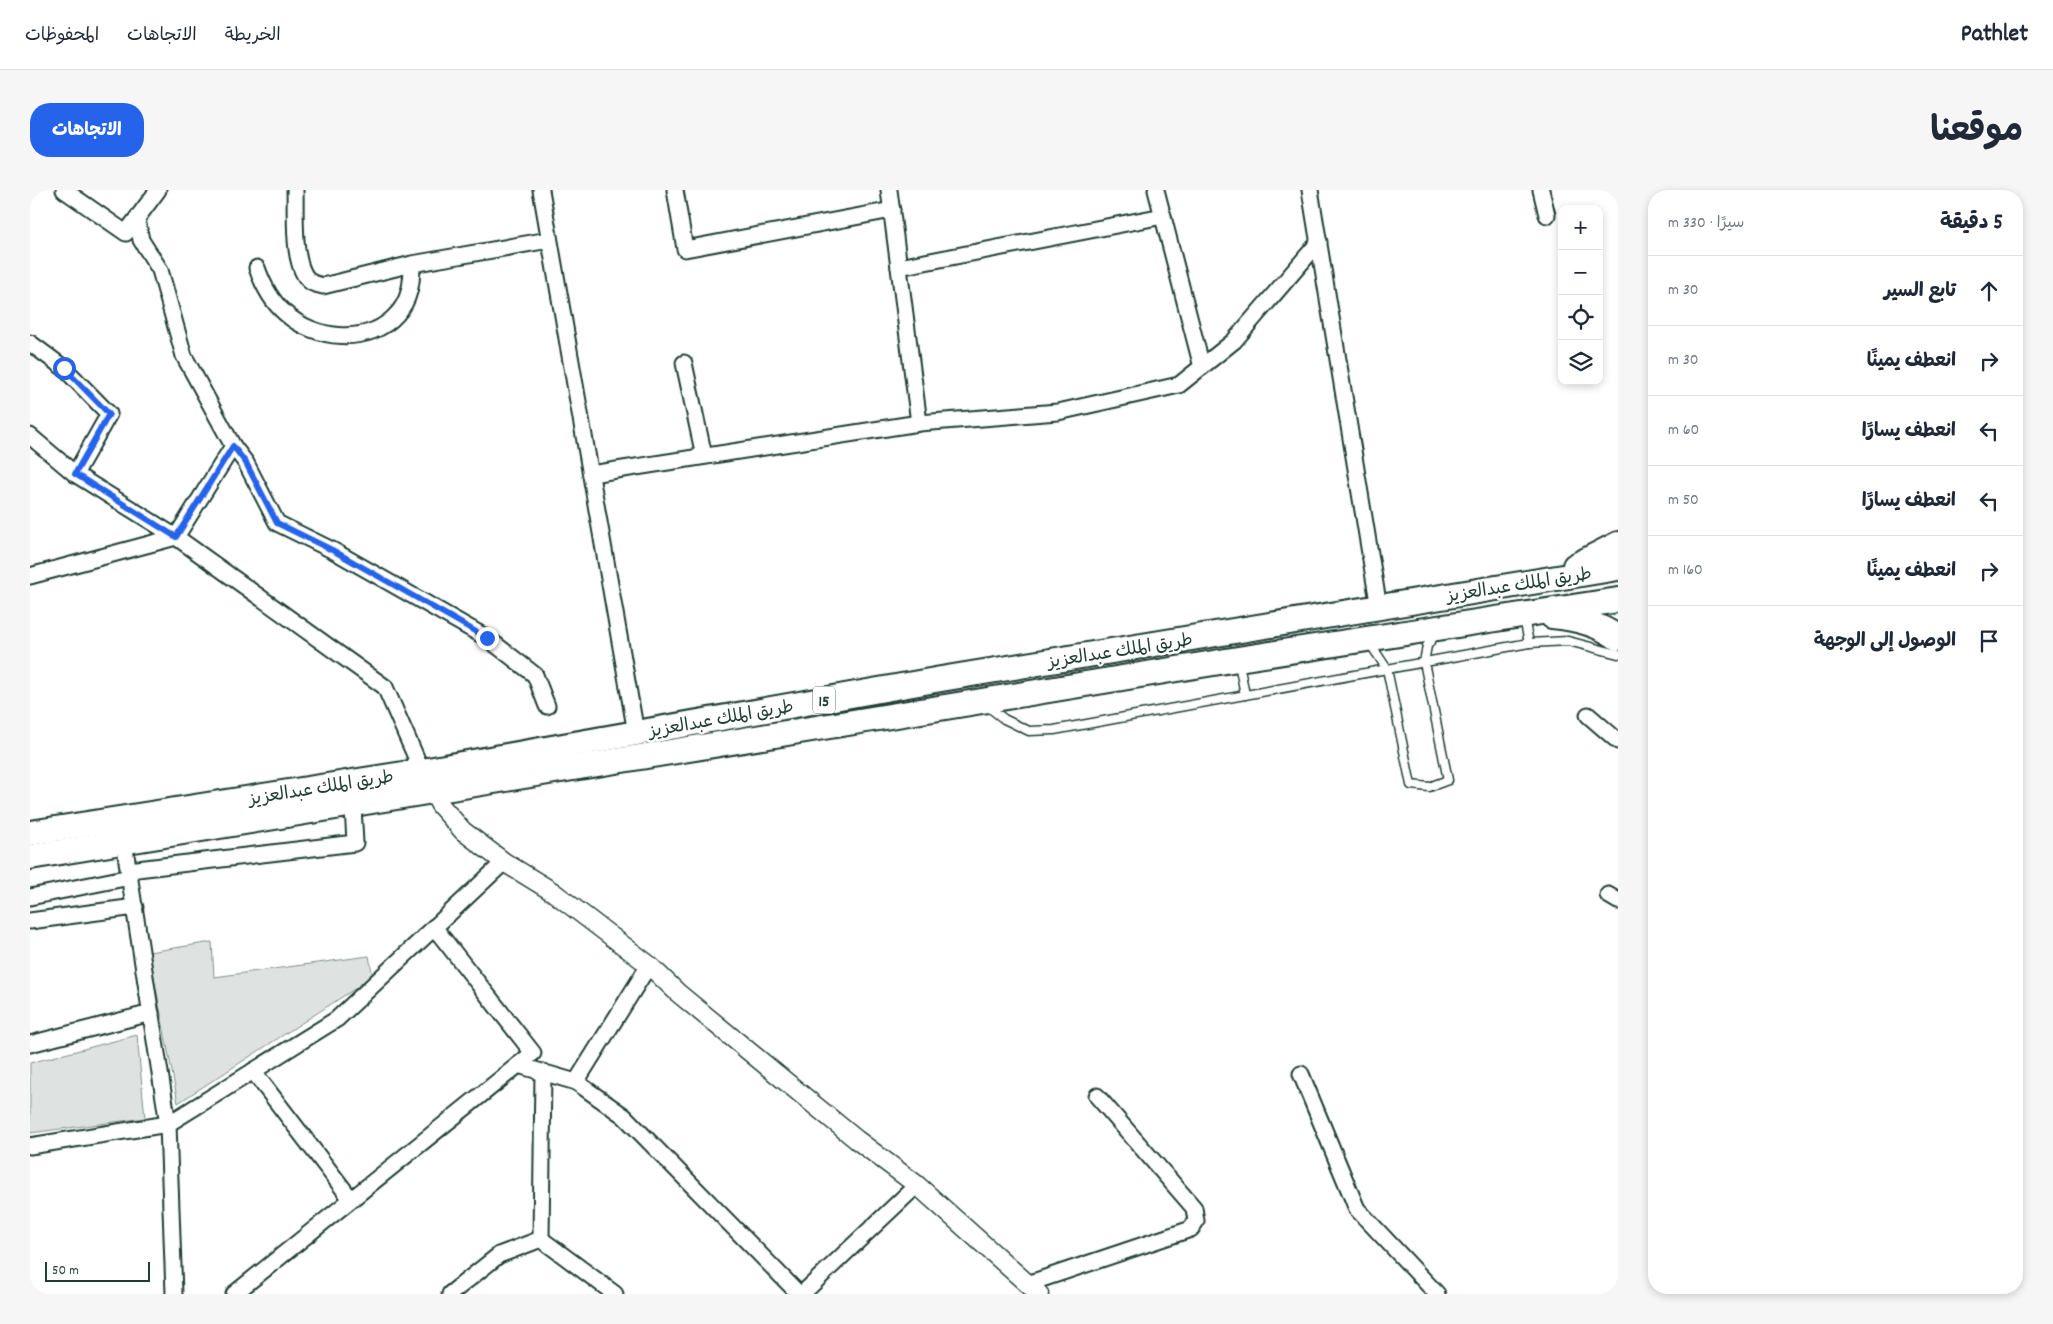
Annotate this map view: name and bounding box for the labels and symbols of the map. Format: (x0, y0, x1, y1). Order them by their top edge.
route start (53, 357, 76, 380)
street label: طريق الملك عبدالعزيز (1443, 563, 1594, 611)
route end (476, 627, 499, 650)
street label: طريق الملك عبدالعزيز (1044, 629, 1195, 677)
road number: 15 (813, 686, 835, 714)
street label: طريق الملك عبدالعزيز (645, 695, 796, 746)
street label: طريق الملك عبدالعزيز (245, 766, 396, 814)
scale bar (45, 1259, 150, 1282)

